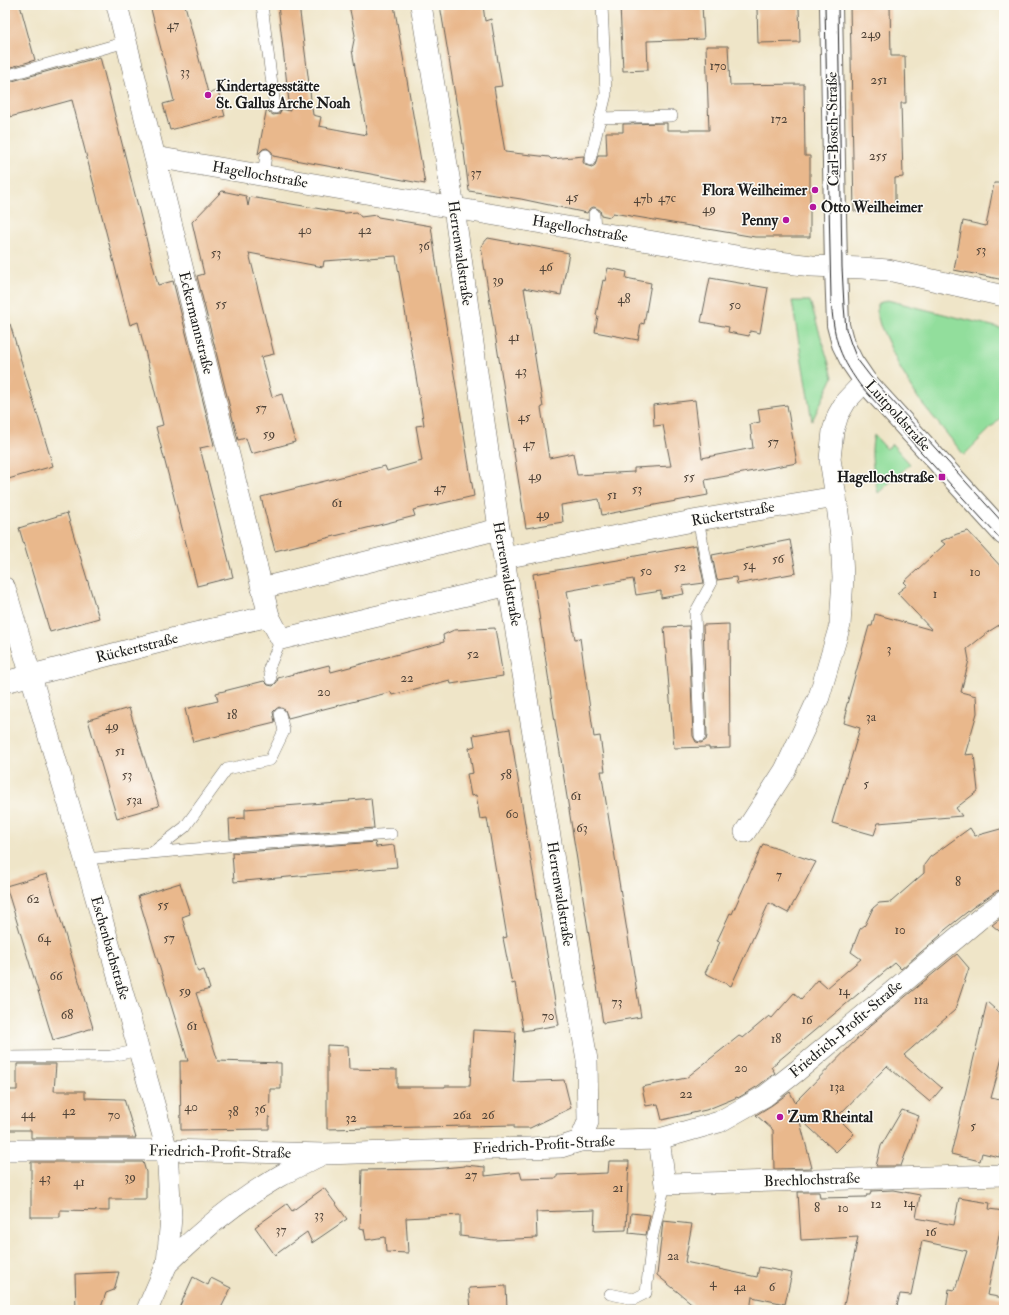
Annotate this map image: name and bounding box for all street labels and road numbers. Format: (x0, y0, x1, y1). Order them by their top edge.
street label: Carl-Bosch-Straße (823, 72, 843, 186)
street label: Hagellochstraße (211, 157, 309, 193)
street label: Herrenwaldstraße (443, 199, 477, 307)
street label: Hagellochstraße (531, 211, 629, 247)
street label: Eckermannstraße (174, 270, 218, 376)
street label: Luitpoldstraße (860, 376, 935, 456)
street label: Rückertstraße (690, 497, 776, 531)
street label: Herrenwaldstraße (488, 520, 526, 628)
street label: Rückertstraße (94, 629, 180, 667)
street label: Herrenwaldstraße (542, 840, 578, 948)
street label: Eschenbachstraße (86, 894, 134, 1002)
street label: Friedrich-Profit-Straße (785, 976, 907, 1082)
street label: Friedrich-Profit-Straße (473, 1132, 615, 1158)
street label: Friedrich-Profit-Straße (149, 1141, 291, 1163)
street label: Brechlochstraße (763, 1169, 861, 1191)

